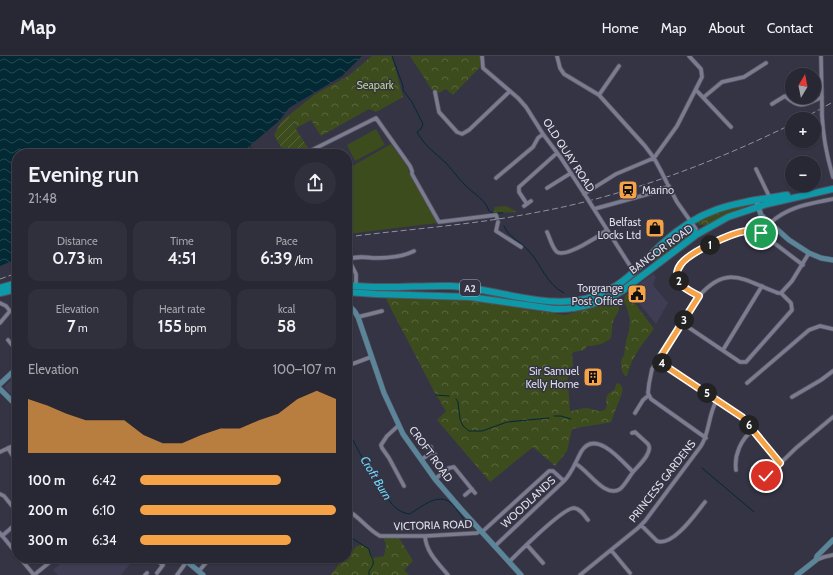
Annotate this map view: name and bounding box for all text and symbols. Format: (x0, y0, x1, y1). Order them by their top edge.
text: Map (20, 16, 56, 39)
text: Home (602, 19, 639, 37)
text: Map (661, 19, 686, 37)
text: About (708, 19, 745, 37)
text: Contact (767, 19, 813, 37)
north arrow (785, 68, 821, 104)
map controls (785, 68, 821, 192)
park label: Seapark (356, 78, 394, 92)
button: + (785, 112, 821, 148)
street label: OLD QUAY ROAD (540, 115, 598, 195)
button: − (785, 156, 821, 192)
text: Evening run (28, 161, 139, 188)
button: share (294, 162, 336, 204)
station icon: Marino (617, 179, 639, 201)
place label: Marino (642, 183, 674, 197)
text: 21:48 (28, 190, 57, 206)
place label: Belfast Locks Ltd (598, 215, 641, 242)
pin (744, 216, 778, 250)
shop icon: Belfast Locks Ltd (644, 217, 666, 239)
street label: BANGOR ROAD (626, 221, 696, 277)
icon: arrive (750, 222, 772, 244)
text: Distance (57, 234, 98, 248)
text: Time (170, 234, 194, 248)
text: Pace (276, 234, 298, 248)
pin: 1 (700, 235, 720, 255)
text: 1 (708, 238, 712, 252)
text: 0.73 (52, 248, 85, 268)
text: 4:51 (167, 248, 197, 268)
text: 6:39 (260, 248, 292, 268)
text: km (85, 253, 102, 267)
text: /km (292, 253, 313, 267)
pin: 2 (669, 271, 689, 291)
text: 2 (676, 274, 682, 288)
road number: A2 (460, 280, 480, 296)
place label: Torgrange Post Office (571, 281, 623, 308)
public building icon: Torgrange Post Office (626, 283, 648, 305)
text: Elevation (56, 302, 99, 316)
text: Heart rate (159, 302, 205, 316)
text: kcal (278, 302, 295, 316)
pin: 3 (674, 310, 694, 330)
text: 3 (681, 313, 687, 327)
text: 7 (67, 316, 76, 336)
text: 155 (158, 316, 182, 336)
text: 58 (277, 316, 296, 336)
text: m (76, 321, 88, 335)
text: bpm (182, 321, 206, 335)
pin: 4 (652, 353, 672, 373)
text: 4 (659, 356, 665, 370)
text: Elevation (28, 361, 79, 377)
text: 100–107 m (273, 361, 336, 377)
place label: Sir Samuel Kelly Home (525, 364, 579, 391)
building icon: Sir Samuel Kelly Home (582, 366, 604, 388)
pin: 5 (697, 383, 717, 403)
text: 5 (704, 386, 710, 400)
pin: 6 (739, 415, 759, 435)
text: 6 (746, 418, 752, 432)
street label: CROFT ROAD (406, 423, 456, 485)
street label: PRINCESS GARDENS (625, 437, 699, 525)
water label: Croft Burn (357, 453, 395, 502)
pin (749, 459, 783, 493)
icon: check (755, 465, 777, 487)
text: 100 m (28, 472, 65, 488)
text: 6:42 (92, 472, 116, 488)
street label: WOODLANDS (498, 473, 559, 531)
text: 200 m (28, 502, 67, 518)
text: 6:10 (92, 502, 115, 518)
street label: VICTORIA ROAD (393, 517, 473, 533)
text: 300 m (28, 532, 68, 548)
text: 6:34 (92, 532, 117, 548)

